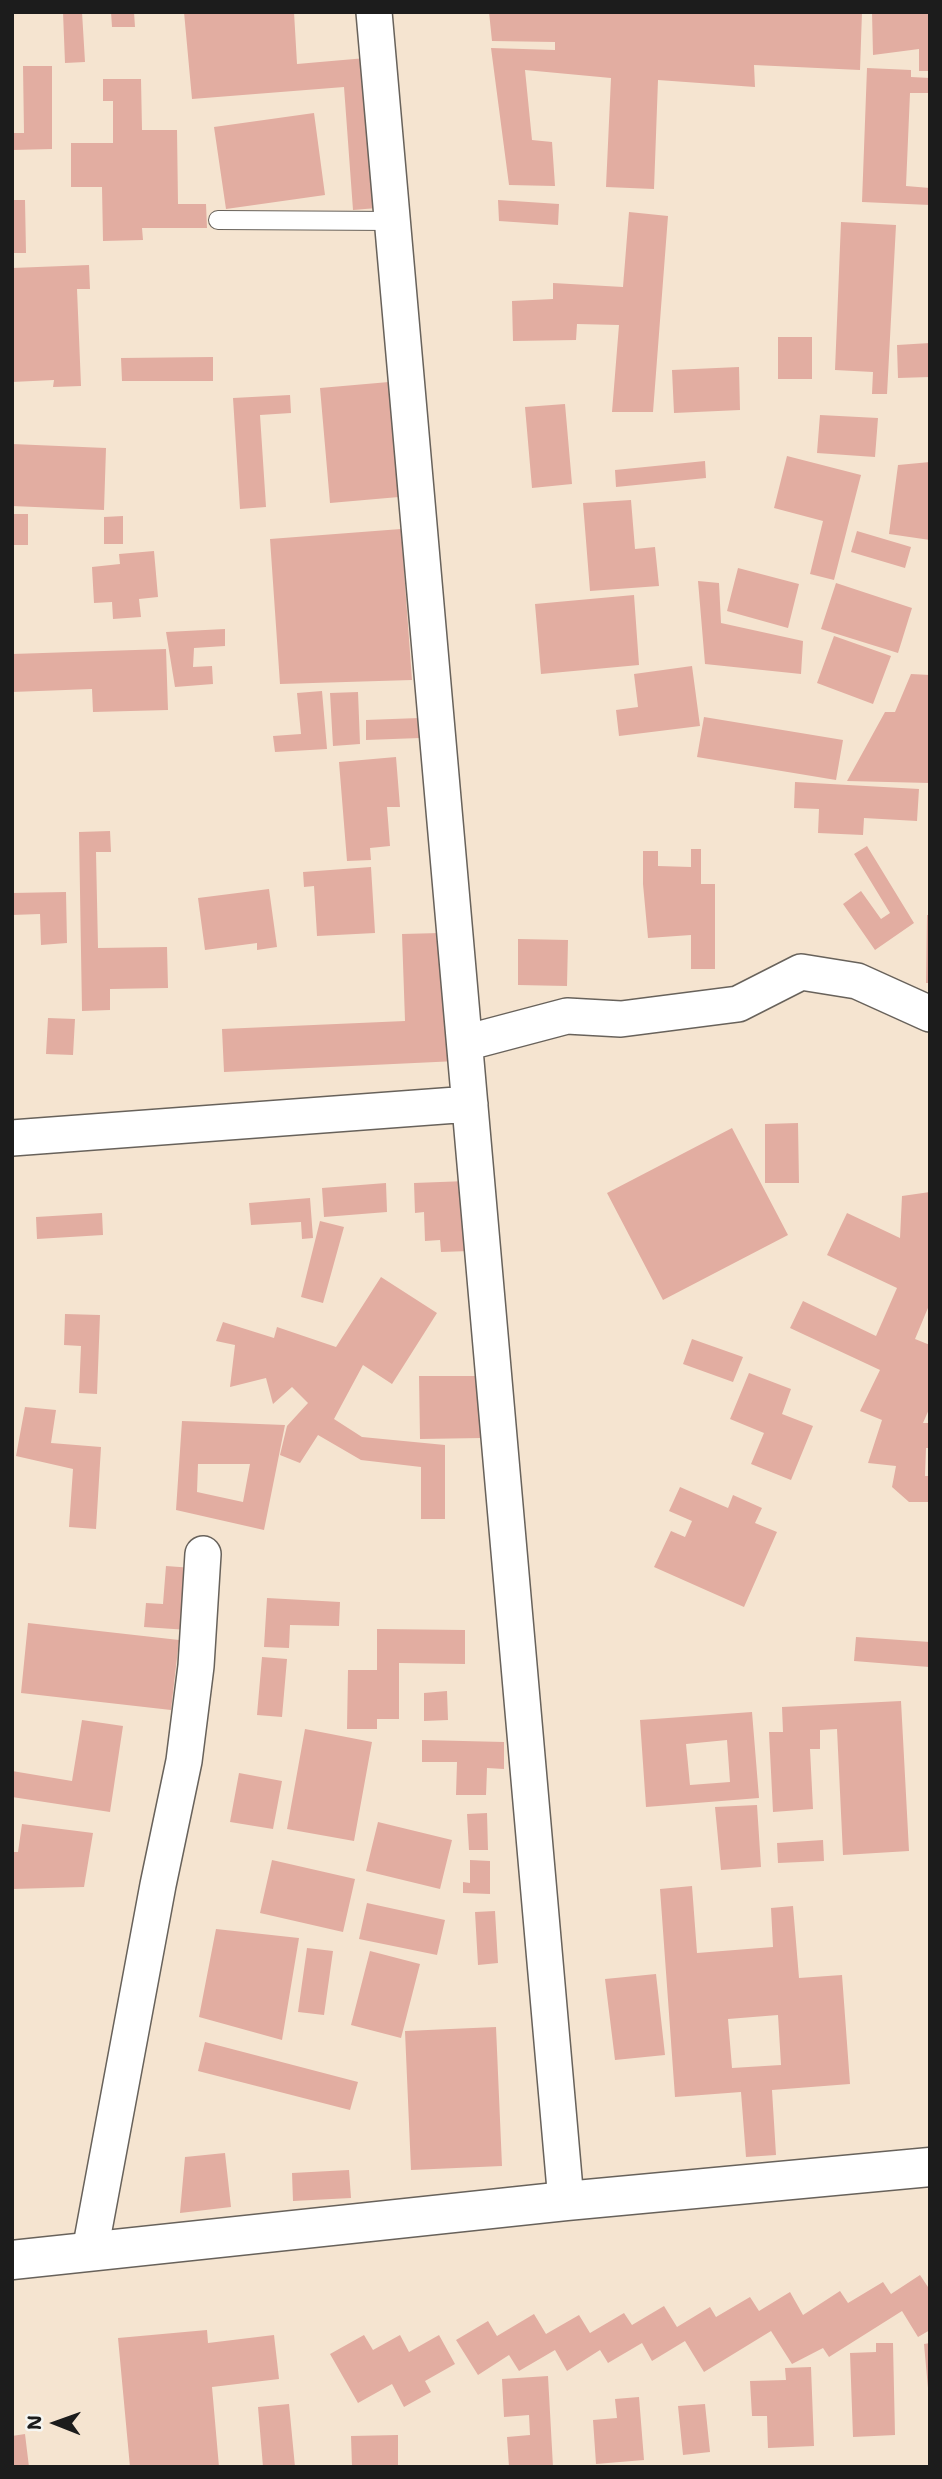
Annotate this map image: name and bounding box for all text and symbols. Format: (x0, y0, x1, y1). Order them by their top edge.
north arrow (21, 2388, 91, 2458)
text: N (22, 2415, 47, 2430)

